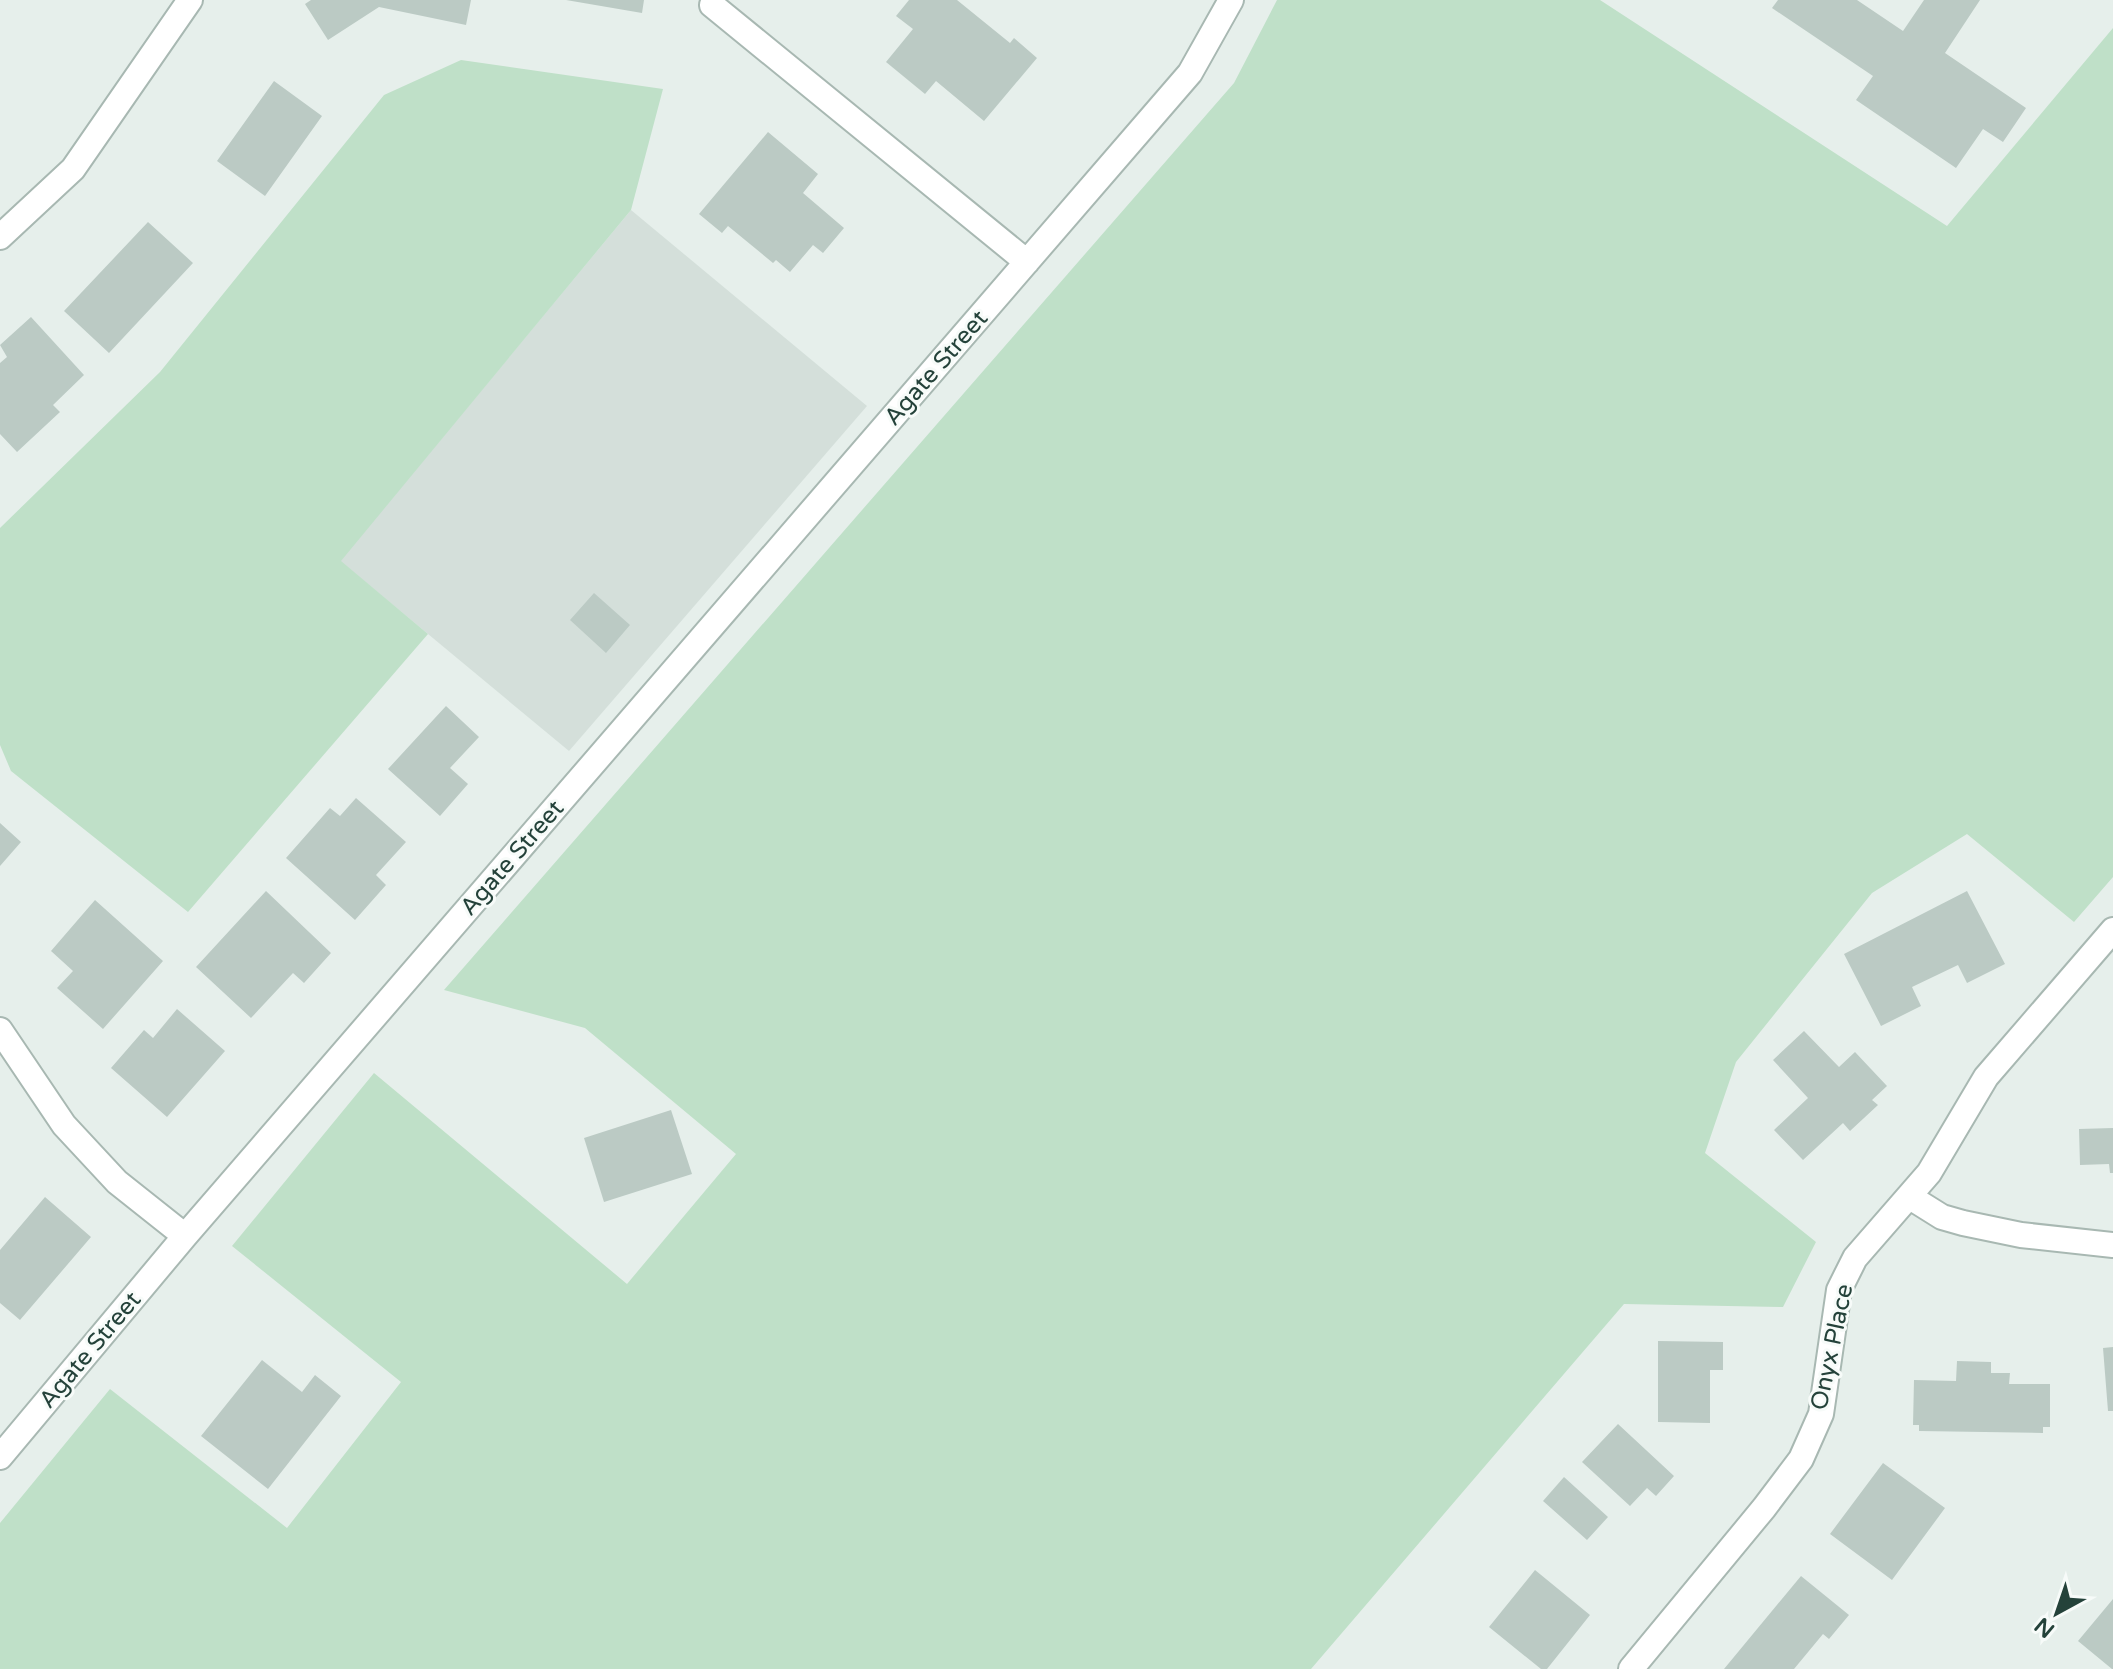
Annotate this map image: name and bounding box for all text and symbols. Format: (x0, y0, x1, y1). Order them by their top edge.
street label: Agate Street (878, 304, 994, 432)
street label: Agate Street (454, 794, 570, 922)
street label: Onyx Place (1805, 1281, 1859, 1413)
street label: Agate Street (33, 1286, 147, 1414)
north arrow (2017, 1573, 2097, 1653)
text: N (2030, 1612, 2060, 1643)

